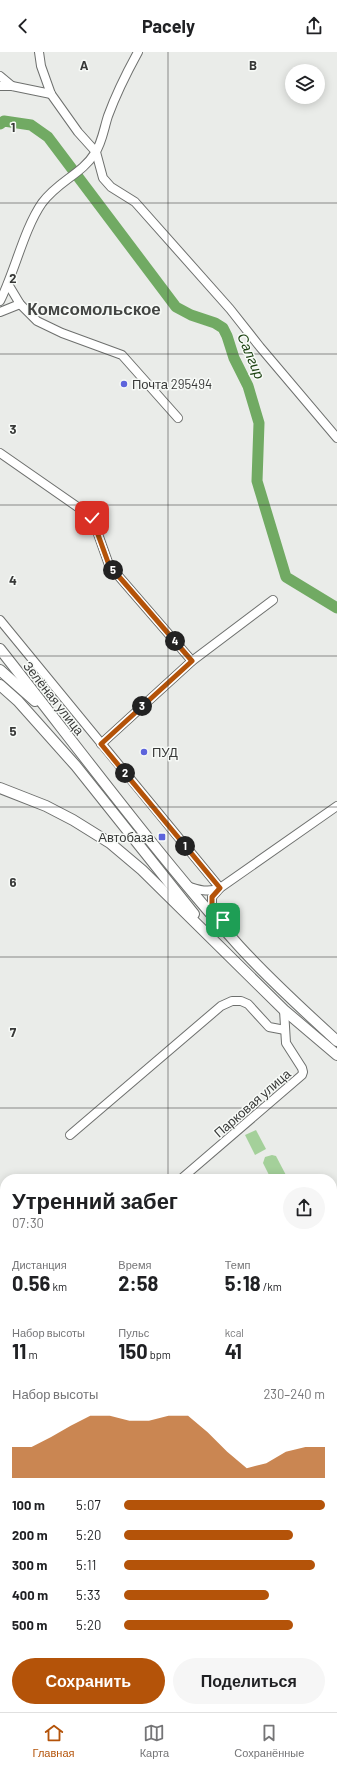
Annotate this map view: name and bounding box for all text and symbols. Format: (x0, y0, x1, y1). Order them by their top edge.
icon: back (12, 15, 34, 37)
text: Pacely (142, 15, 195, 37)
icon: share (303, 15, 325, 37)
text: A (80, 57, 89, 73)
text: B (249, 57, 257, 73)
map controls (285, 64, 325, 104)
button: layers (285, 64, 325, 104)
text: 1 (11, 119, 15, 135)
text: 2 (9, 270, 17, 286)
district label: Комсомольское (27, 298, 161, 318)
water label: Салгир (234, 330, 269, 382)
place label: Почта 295494 (132, 376, 212, 392)
marker: Почта 295494 (119, 379, 129, 389)
text: 3 (9, 421, 17, 437)
pin (75, 501, 109, 535)
icon: check (81, 507, 103, 529)
pin: 5 (103, 560, 123, 580)
text: 5 (110, 563, 116, 576)
text: 4 (9, 572, 17, 588)
pin: 4 (165, 631, 185, 651)
text: 4 (172, 634, 178, 647)
street label: Зелёная улица (20, 658, 88, 739)
pin: 3 (132, 696, 152, 716)
text: 3 (139, 699, 145, 712)
text: 5 (9, 723, 17, 739)
place label: ПУД (152, 744, 178, 760)
marker: ПУД (139, 747, 149, 757)
pin: 2 (115, 763, 135, 783)
text: 2 (122, 766, 128, 779)
place label: Автобаза (98, 829, 155, 845)
marker: Автобаза (157, 832, 167, 842)
pin: 1 (175, 836, 195, 856)
text: 1 (183, 839, 187, 852)
text: 6 (10, 874, 17, 890)
pin (206, 903, 240, 937)
icon: arrive (212, 909, 234, 931)
text: 7 (10, 1024, 17, 1040)
street label: Парковая улица (210, 1065, 294, 1141)
text: Утренний забег (12, 1187, 178, 1213)
button: share (283, 1187, 325, 1229)
text: 07:30 (12, 1215, 44, 1231)
text: Дистанция (12, 1258, 67, 1271)
text: Время (118, 1258, 151, 1271)
text: Темп (225, 1258, 250, 1271)
text: 0.56 (12, 1271, 50, 1295)
text: 2:58 (118, 1271, 158, 1295)
text: 5:18 (225, 1271, 261, 1295)
text: km (50, 1280, 67, 1293)
text: /km (261, 1280, 282, 1293)
text: Набор высоты (12, 1326, 85, 1339)
text: Пульс (118, 1326, 149, 1339)
text: kcal (225, 1326, 244, 1339)
text: 11 (12, 1339, 26, 1363)
text: 150 (118, 1339, 148, 1363)
text: 41 (225, 1339, 242, 1363)
text: m (26, 1348, 38, 1361)
text: bpm (148, 1348, 171, 1361)
text: Набор высоты (12, 1386, 98, 1402)
text: 230–240 m (263, 1386, 325, 1402)
text: 100 m (12, 1497, 45, 1513)
text: 5:07 (76, 1497, 101, 1513)
text: 200 m (12, 1527, 48, 1543)
text: 5:20 (76, 1527, 101, 1543)
text: 300 m (12, 1557, 47, 1573)
text: 5:11 (76, 1557, 96, 1573)
text: 400 m (12, 1587, 48, 1603)
text: 5:33 (76, 1587, 100, 1603)
text: 500 m (12, 1617, 47, 1633)
text: 5:20 (76, 1617, 101, 1633)
button: Сохранить (12, 1658, 165, 1704)
button: Поделиться (173, 1658, 325, 1704)
tab: Главная (33, 1722, 74, 1759)
tab: Карта (140, 1722, 169, 1759)
tab: Сохранённые (234, 1722, 304, 1759)

